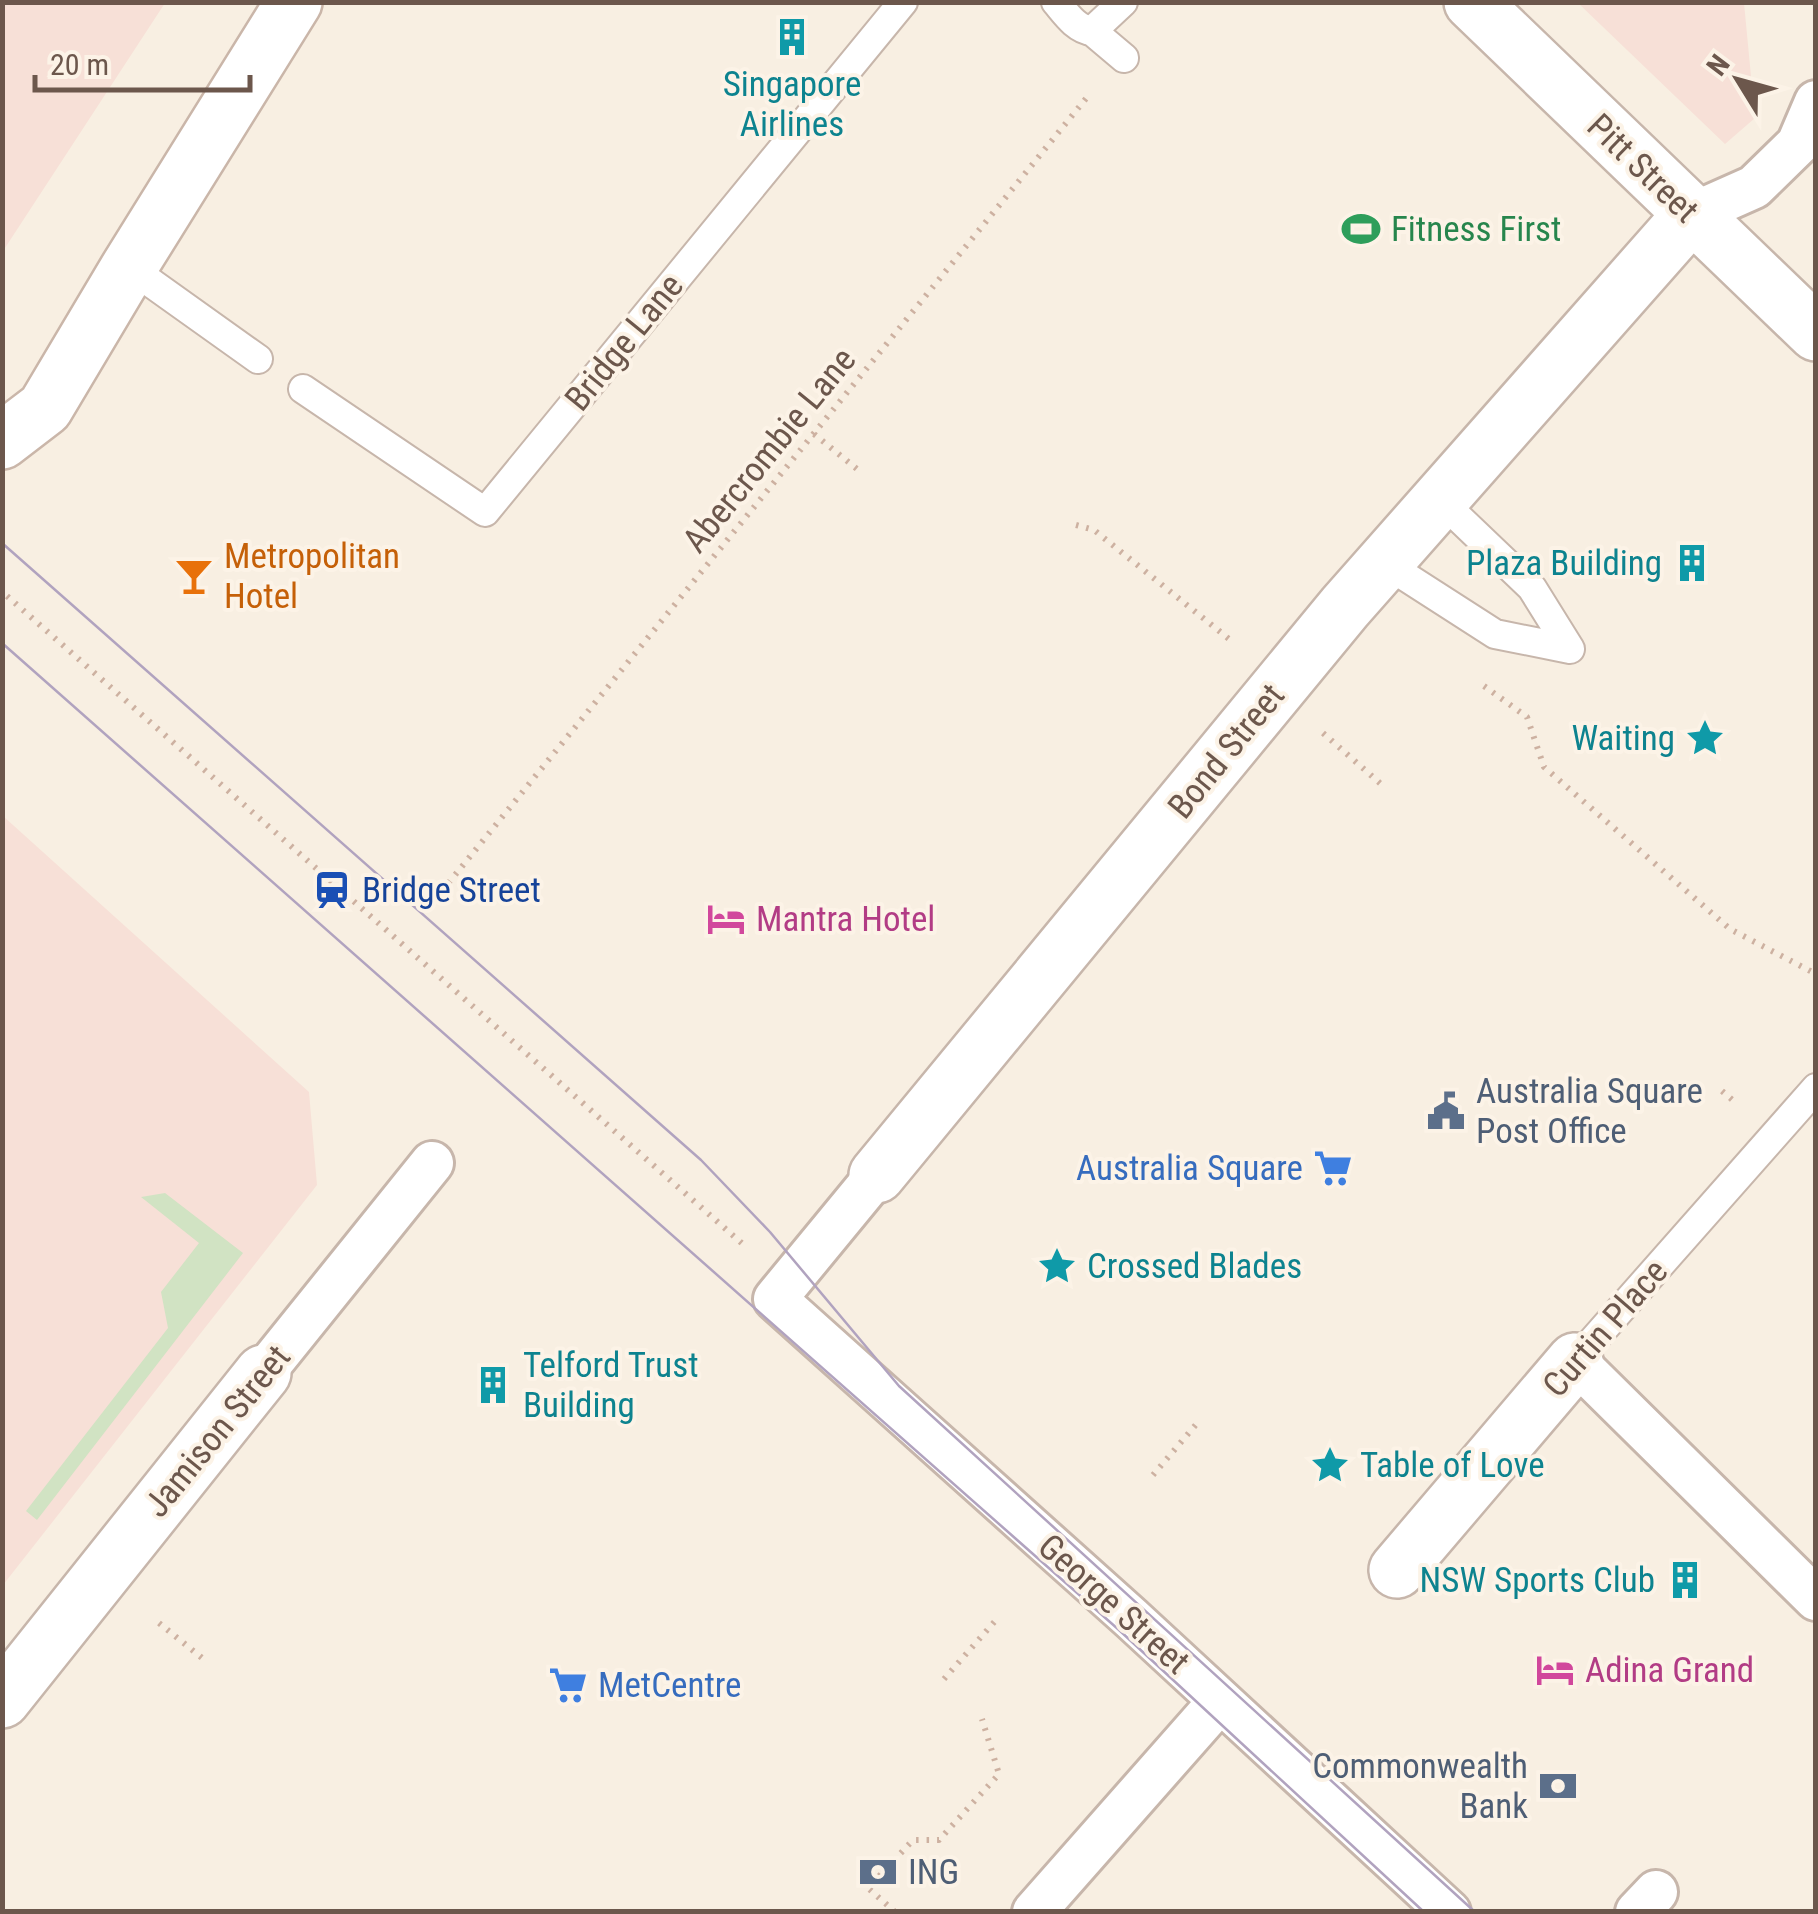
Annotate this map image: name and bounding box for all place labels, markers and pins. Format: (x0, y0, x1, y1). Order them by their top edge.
building icon: Singapore Airlines (771, 16, 813, 58)
place label: Singapore Airlines (723, 64, 861, 145)
sports icon: Fitness First (1340, 208, 1382, 250)
place label: Fitness First (1391, 209, 1561, 250)
place label: Metropolitan Hotel (224, 536, 400, 617)
building icon: Plaza Building (1671, 542, 1713, 584)
place label: Plaza Building (1466, 543, 1662, 584)
bar icon: Metropolitan Hotel (173, 555, 215, 597)
place icon: Waiting (1684, 717, 1726, 759)
place label: Waiting (1572, 718, 1675, 759)
station icon: Bridge Street (311, 869, 353, 911)
place label: Bridge Street (362, 870, 541, 911)
hotel icon: Mantra Hotel (705, 898, 747, 940)
place label: Mantra Hotel (756, 899, 935, 940)
place label: Australia Square Post Office (1476, 1071, 1703, 1152)
public building icon: Australia Square Post Office (1425, 1090, 1467, 1132)
supermarket icon: Australia Square (1312, 1147, 1354, 1189)
place label: Australia Square (1076, 1148, 1303, 1189)
place icon: Crossed Blades (1036, 1245, 1078, 1287)
place label: Crossed Blades (1087, 1246, 1302, 1287)
place label: Telford Trust Building (523, 1345, 699, 1426)
building icon: Telford Trust Building (472, 1364, 514, 1406)
place icon: Table of Love (1309, 1444, 1351, 1486)
place label: Table of Love (1360, 1445, 1545, 1486)
building icon: NSW Sports Club (1664, 1559, 1706, 1601)
place label: NSW Sports Club (1420, 1560, 1655, 1601)
hotel icon: Adina Grand (1534, 1649, 1576, 1691)
place label: Adina Grand (1585, 1650, 1754, 1691)
supermarket icon: MetCentre (547, 1664, 589, 1706)
place label: MetCentre (598, 1665, 742, 1706)
place label: Commonwealth Bank (1312, 1746, 1528, 1827)
bank icon: Commonwealth Bank (1537, 1765, 1579, 1807)
bank icon: ING (857, 1851, 899, 1893)
place label: ING (908, 1852, 959, 1893)

